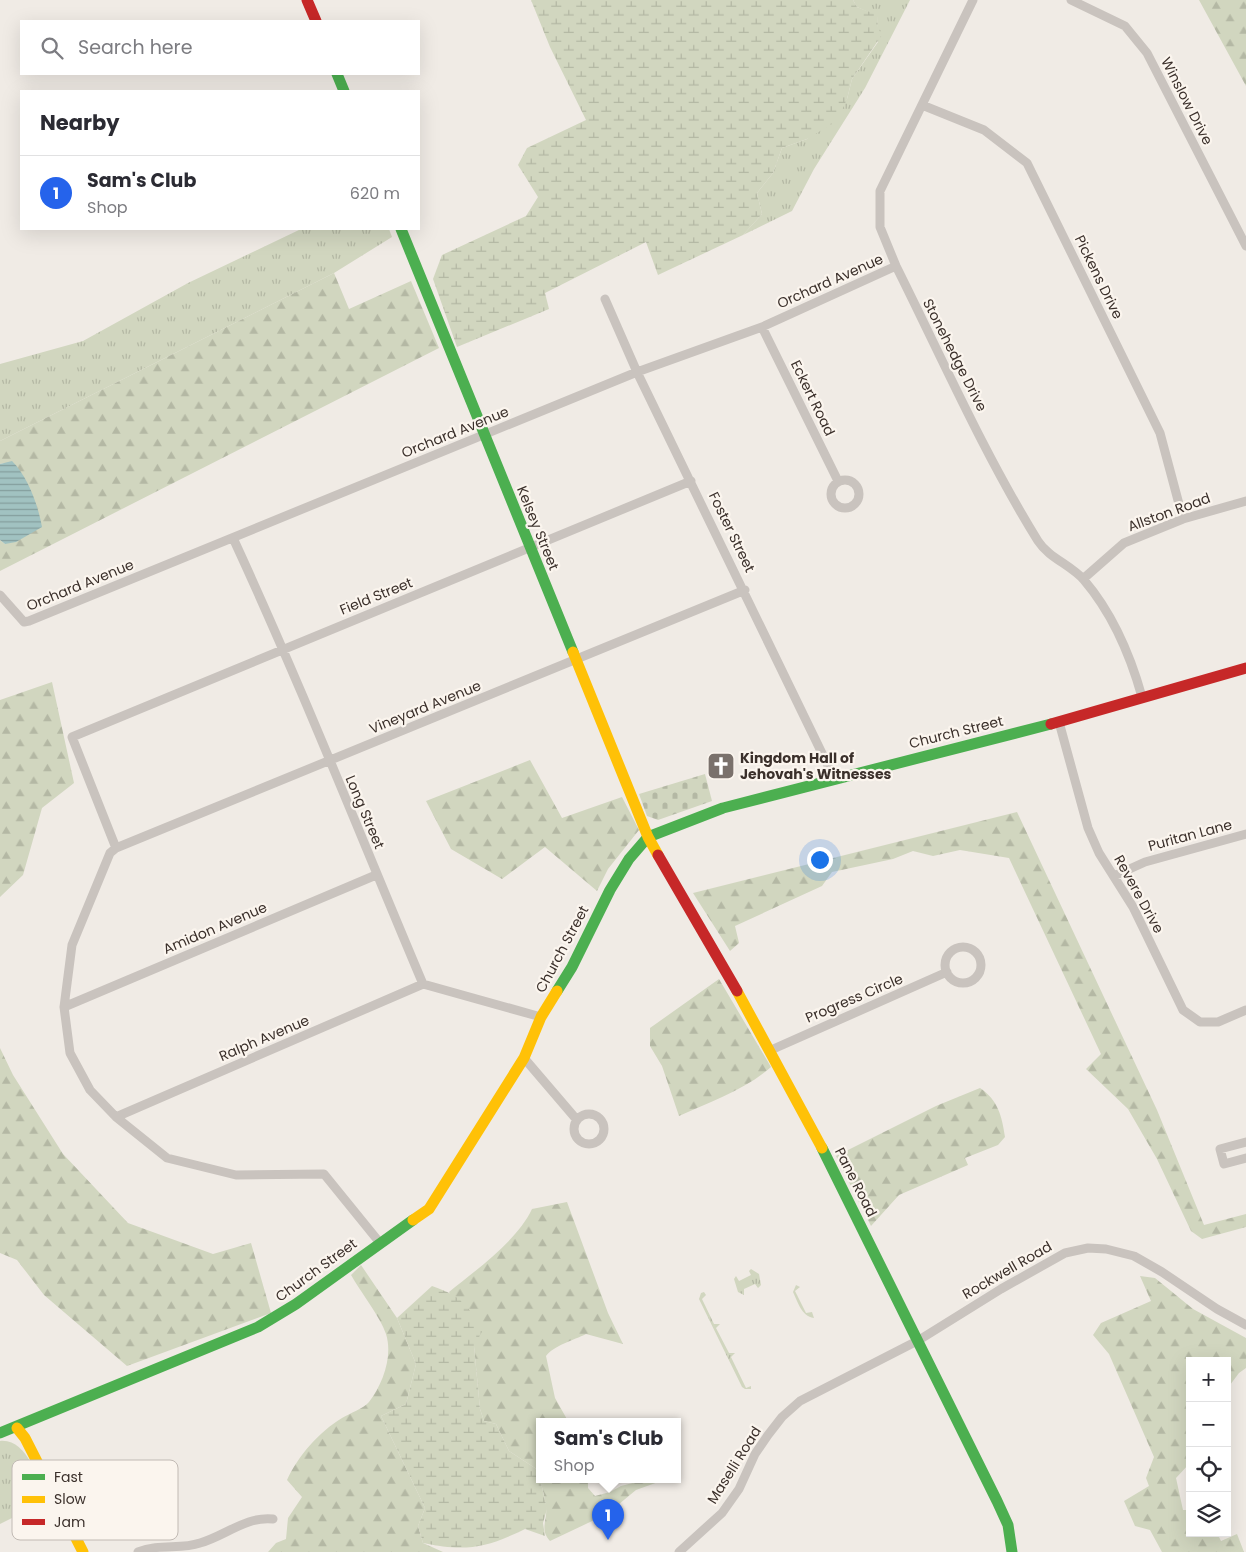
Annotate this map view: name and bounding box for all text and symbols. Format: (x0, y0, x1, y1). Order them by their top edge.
search box (20, 20, 420, 75)
icon: search (38, 34, 66, 62)
text: Search here (78, 34, 192, 61)
street label: Winslow Drive (1156, 54, 1218, 149)
text: Nearby (40, 108, 120, 137)
text: Sam's Club (87, 167, 196, 194)
text: 1 (53, 182, 59, 205)
text: 620 m (350, 182, 400, 205)
text: Shop (87, 196, 128, 219)
street label: Pickens Drive (1070, 232, 1128, 323)
street label: Orchard Avenue (774, 249, 886, 313)
street label: Stonehedge Drive (918, 295, 992, 415)
street label: Eckert Road (786, 357, 840, 439)
street label: Orchard Avenue (398, 401, 512, 463)
street label: Kelsey Street (512, 483, 564, 573)
street label: Foster Street (704, 488, 760, 576)
street label: Allston Road (1125, 488, 1213, 536)
street label: Orchard Avenue (23, 554, 137, 616)
street label: Field Street (337, 572, 415, 620)
street label: Vineyard Avenue (366, 675, 484, 739)
street label: Church Street (907, 711, 1005, 753)
place label: Kingdom Hall of Jehovah's Witnesses (740, 748, 891, 784)
church icon: Kingdom Hall of Jehovah's Witnesses (706, 751, 736, 781)
street label: Long Street (341, 772, 389, 852)
street label: Puritan Lane (1146, 814, 1234, 856)
your location (807, 847, 833, 873)
street label: Revere Drive (1109, 851, 1169, 937)
street label: Amidon Avenue (160, 897, 270, 959)
street label: Church Street (531, 902, 593, 996)
street label: Progress Circle (802, 968, 906, 1028)
street label: Ralph Avenue (216, 1010, 312, 1066)
street label: Pane Road (830, 1144, 882, 1220)
street label: Church Street (271, 1234, 361, 1306)
street label: Rockwell Road (959, 1236, 1055, 1304)
map controls (1186, 1357, 1231, 1537)
button: + (1186, 1357, 1231, 1402)
button: − (1186, 1402, 1231, 1447)
popup (536, 1418, 681, 1483)
street label: Maselli Road (702, 1422, 766, 1508)
text: Sam's Club (554, 1425, 663, 1452)
button: locate (1186, 1447, 1231, 1492)
text: Shop (554, 1454, 595, 1477)
legend (12, 1460, 178, 1540)
text: Fast (54, 1467, 83, 1487)
text: Slow (54, 1489, 87, 1509)
button: layers (1186, 1492, 1231, 1537)
pin: 1 (592, 1499, 624, 1540)
text: Jam (54, 1512, 85, 1532)

